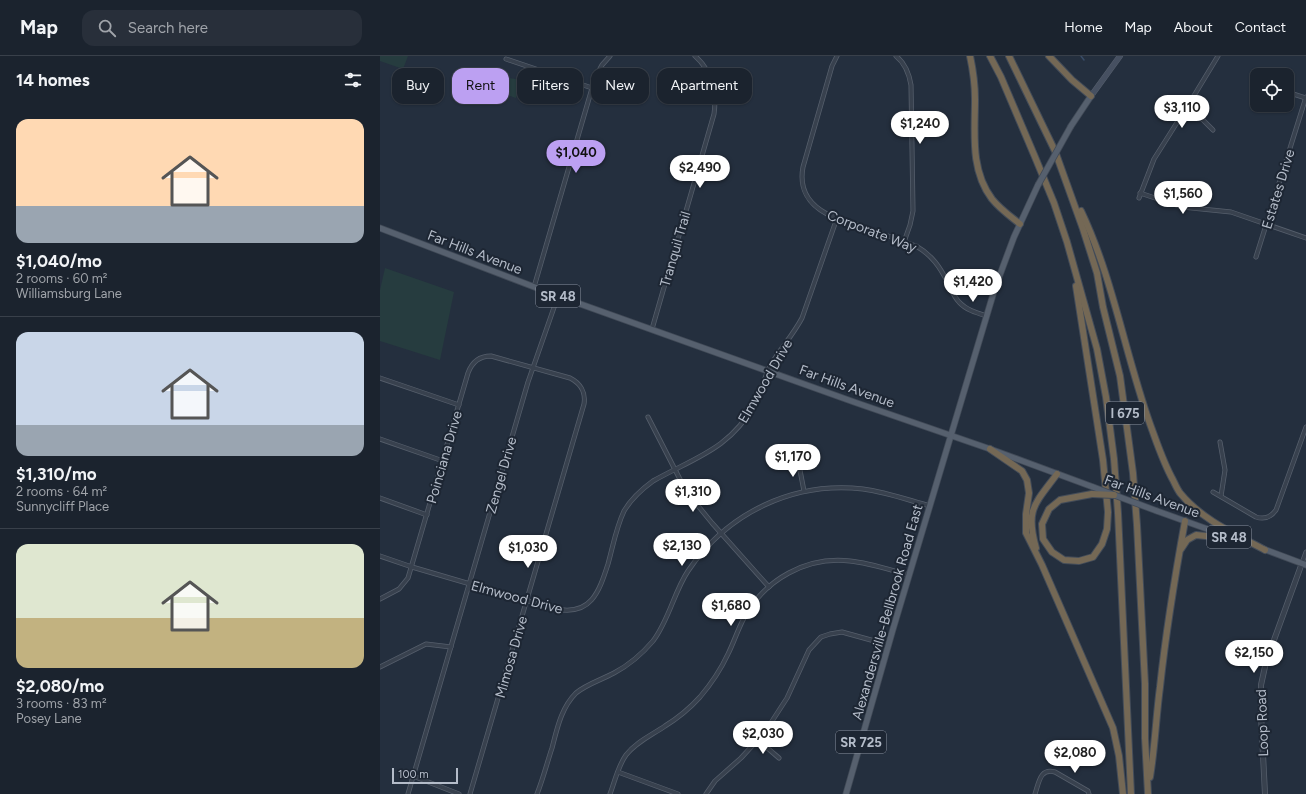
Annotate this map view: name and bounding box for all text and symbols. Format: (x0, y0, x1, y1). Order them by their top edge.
search box (82, 10, 362, 46)
text: Map (20, 16, 58, 39)
icon: search (96, 17, 118, 39)
text: Search here (128, 19, 208, 37)
text: Home (1064, 19, 1103, 36)
text: Map (1125, 19, 1152, 36)
text: About (1174, 19, 1213, 36)
text: Contact (1235, 19, 1286, 36)
chip: Buy (392, 68, 444, 104)
chip: Rent (452, 68, 509, 104)
chip: Filters (517, 68, 583, 104)
chip: New (591, 68, 649, 104)
chip: Apartment (657, 68, 752, 104)
map controls (1250, 68, 1294, 112)
button: locate (1250, 68, 1294, 112)
icon: filters (342, 69, 364, 91)
text: 14 homes (16, 70, 90, 90)
pin: $3,110 (1149, 95, 1215, 129)
text: $3,110 (1163, 100, 1201, 115)
pin: $1,240 (887, 111, 953, 145)
text: $1,240 (900, 116, 940, 131)
pin: $1,040 (543, 140, 609, 174)
icon: home (154, 145, 226, 217)
text: $1,040 (555, 145, 597, 160)
street label: Estates Drive (1258, 147, 1299, 231)
pin: $2,490 (667, 155, 733, 189)
text: $2,490 (679, 160, 721, 175)
pin: $1,560 (1150, 181, 1216, 215)
text: $1,560 (1163, 186, 1203, 201)
street label: Corporate Way (825, 207, 920, 257)
street label: Tranquil Trail (657, 209, 694, 289)
street label: Far Hills Avenue (425, 227, 525, 278)
text: $1,040/mo (16, 251, 102, 271)
pin: $1,420 (940, 269, 1006, 303)
text: 2 rooms · 60 m² (16, 271, 107, 286)
text: $1,420 (953, 274, 993, 289)
road number: SR 48 (536, 285, 580, 307)
text: Williamsburg Lane (16, 286, 122, 301)
street label: Elmwood Drive (735, 336, 797, 426)
icon: home (154, 358, 226, 430)
street label: Far Hills Avenue (797, 361, 897, 412)
road number: I 675 (1106, 402, 1144, 424)
street label: Poinciana Drive (423, 408, 466, 506)
street label: Zengel Drive (482, 434, 521, 516)
pin: $1,170 (760, 444, 826, 478)
text: $1,170 (774, 449, 812, 464)
text: $1,310/mo (16, 464, 97, 484)
street label: Far Hills Avenue (1102, 471, 1202, 522)
pin: $1,310 (660, 479, 726, 513)
text: 2 rooms · 64 m² (16, 484, 107, 499)
text: $1,310 (674, 484, 712, 499)
text: Sunnycliff Place (16, 499, 109, 514)
street label: Alexandersville-Bellbrook Road East (848, 502, 926, 722)
road number: SR 48 (1207, 526, 1251, 548)
pin: $2,130 (649, 533, 715, 567)
pin: $1,030 (495, 535, 561, 569)
text: $2,130 (662, 538, 702, 553)
text: $1,030 (508, 540, 548, 555)
icon: home (154, 570, 226, 642)
street label: Elmwood Drive (469, 577, 565, 618)
pin: $1,680 (698, 593, 764, 627)
text: $1,680 (711, 598, 751, 613)
street label: Mimosa Drive (492, 614, 531, 700)
pin: $2,150 (1221, 640, 1287, 674)
text: $2,150 (1234, 645, 1274, 660)
text: $2,080/mo (16, 676, 104, 696)
street label: Loop Road (1253, 689, 1272, 757)
text: 3 rooms · 83 m² (16, 696, 107, 711)
text: Posey Lane (16, 711, 82, 726)
pin: $2,030 (730, 721, 796, 755)
text: $2,030 (742, 726, 784, 741)
road number: SR 725 (836, 731, 886, 753)
pin: $2,080 (1042, 740, 1108, 774)
text: $2,080 (1054, 745, 1096, 760)
scale bar (392, 766, 458, 785)
text: 100 m (398, 768, 429, 781)

